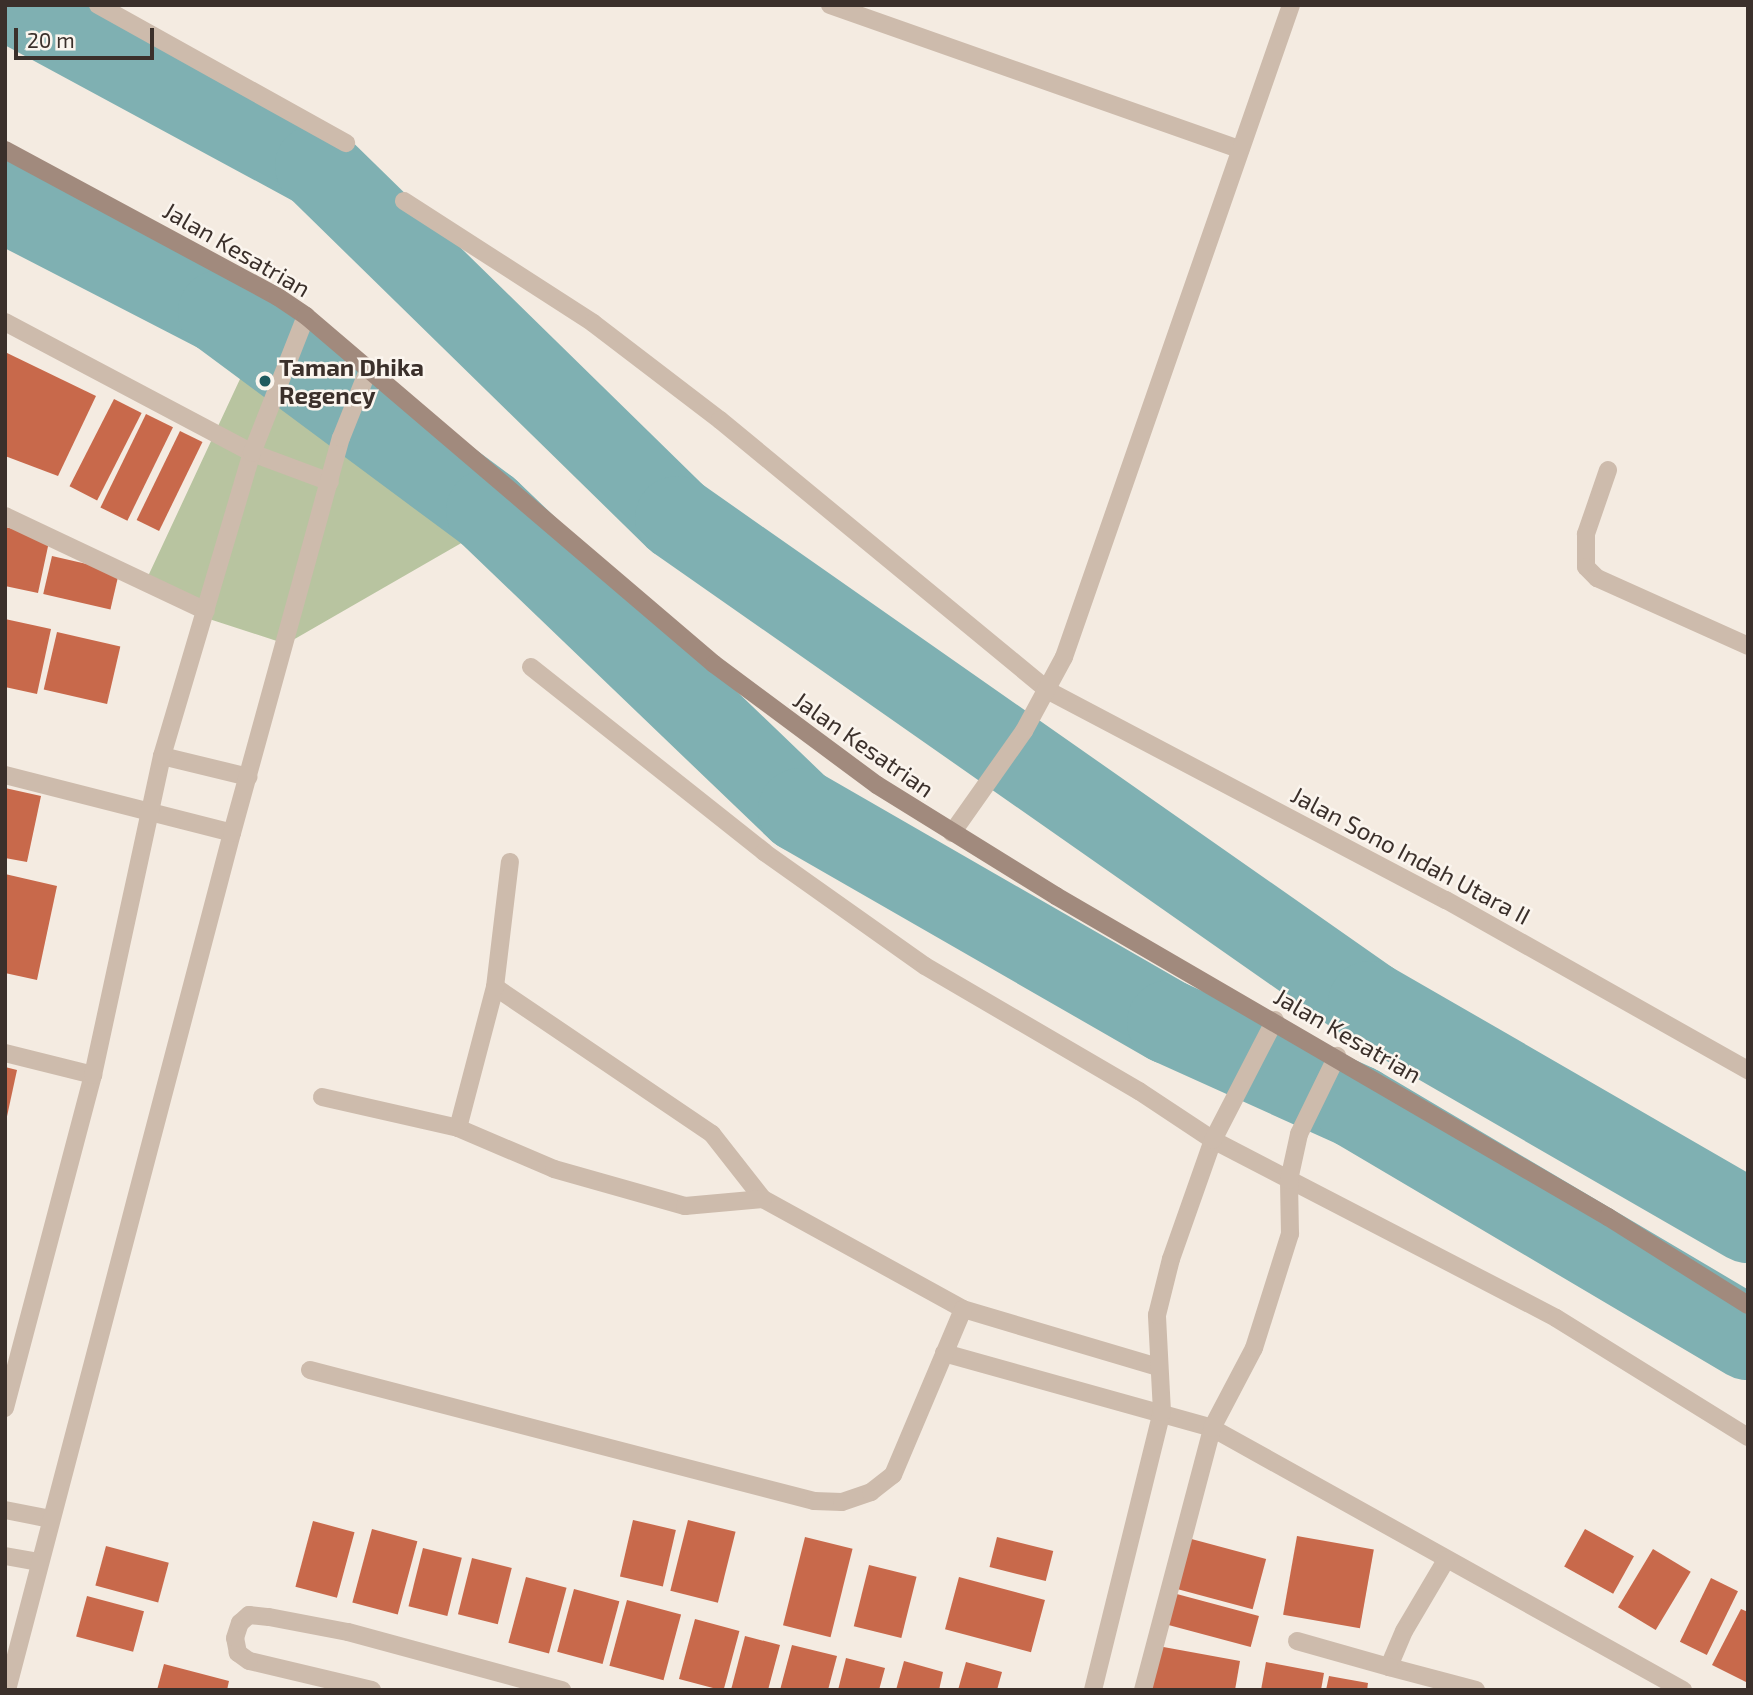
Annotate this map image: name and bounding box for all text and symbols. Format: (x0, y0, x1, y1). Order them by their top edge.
scale bar (18, 14, 158, 58)
text: 20 m (27, 27, 75, 52)
street label: Jalan Kesatrian (158, 195, 316, 303)
place label: Taman Dhika Regency (279, 353, 424, 409)
marker: Taman Dhika Regency (257, 373, 273, 389)
street label: Jalan Kesatrian (788, 685, 940, 803)
street label: Jalan Sono Indah Utara II (1287, 780, 1535, 930)
street label: Jalan Kesatrian (1269, 981, 1427, 1089)

